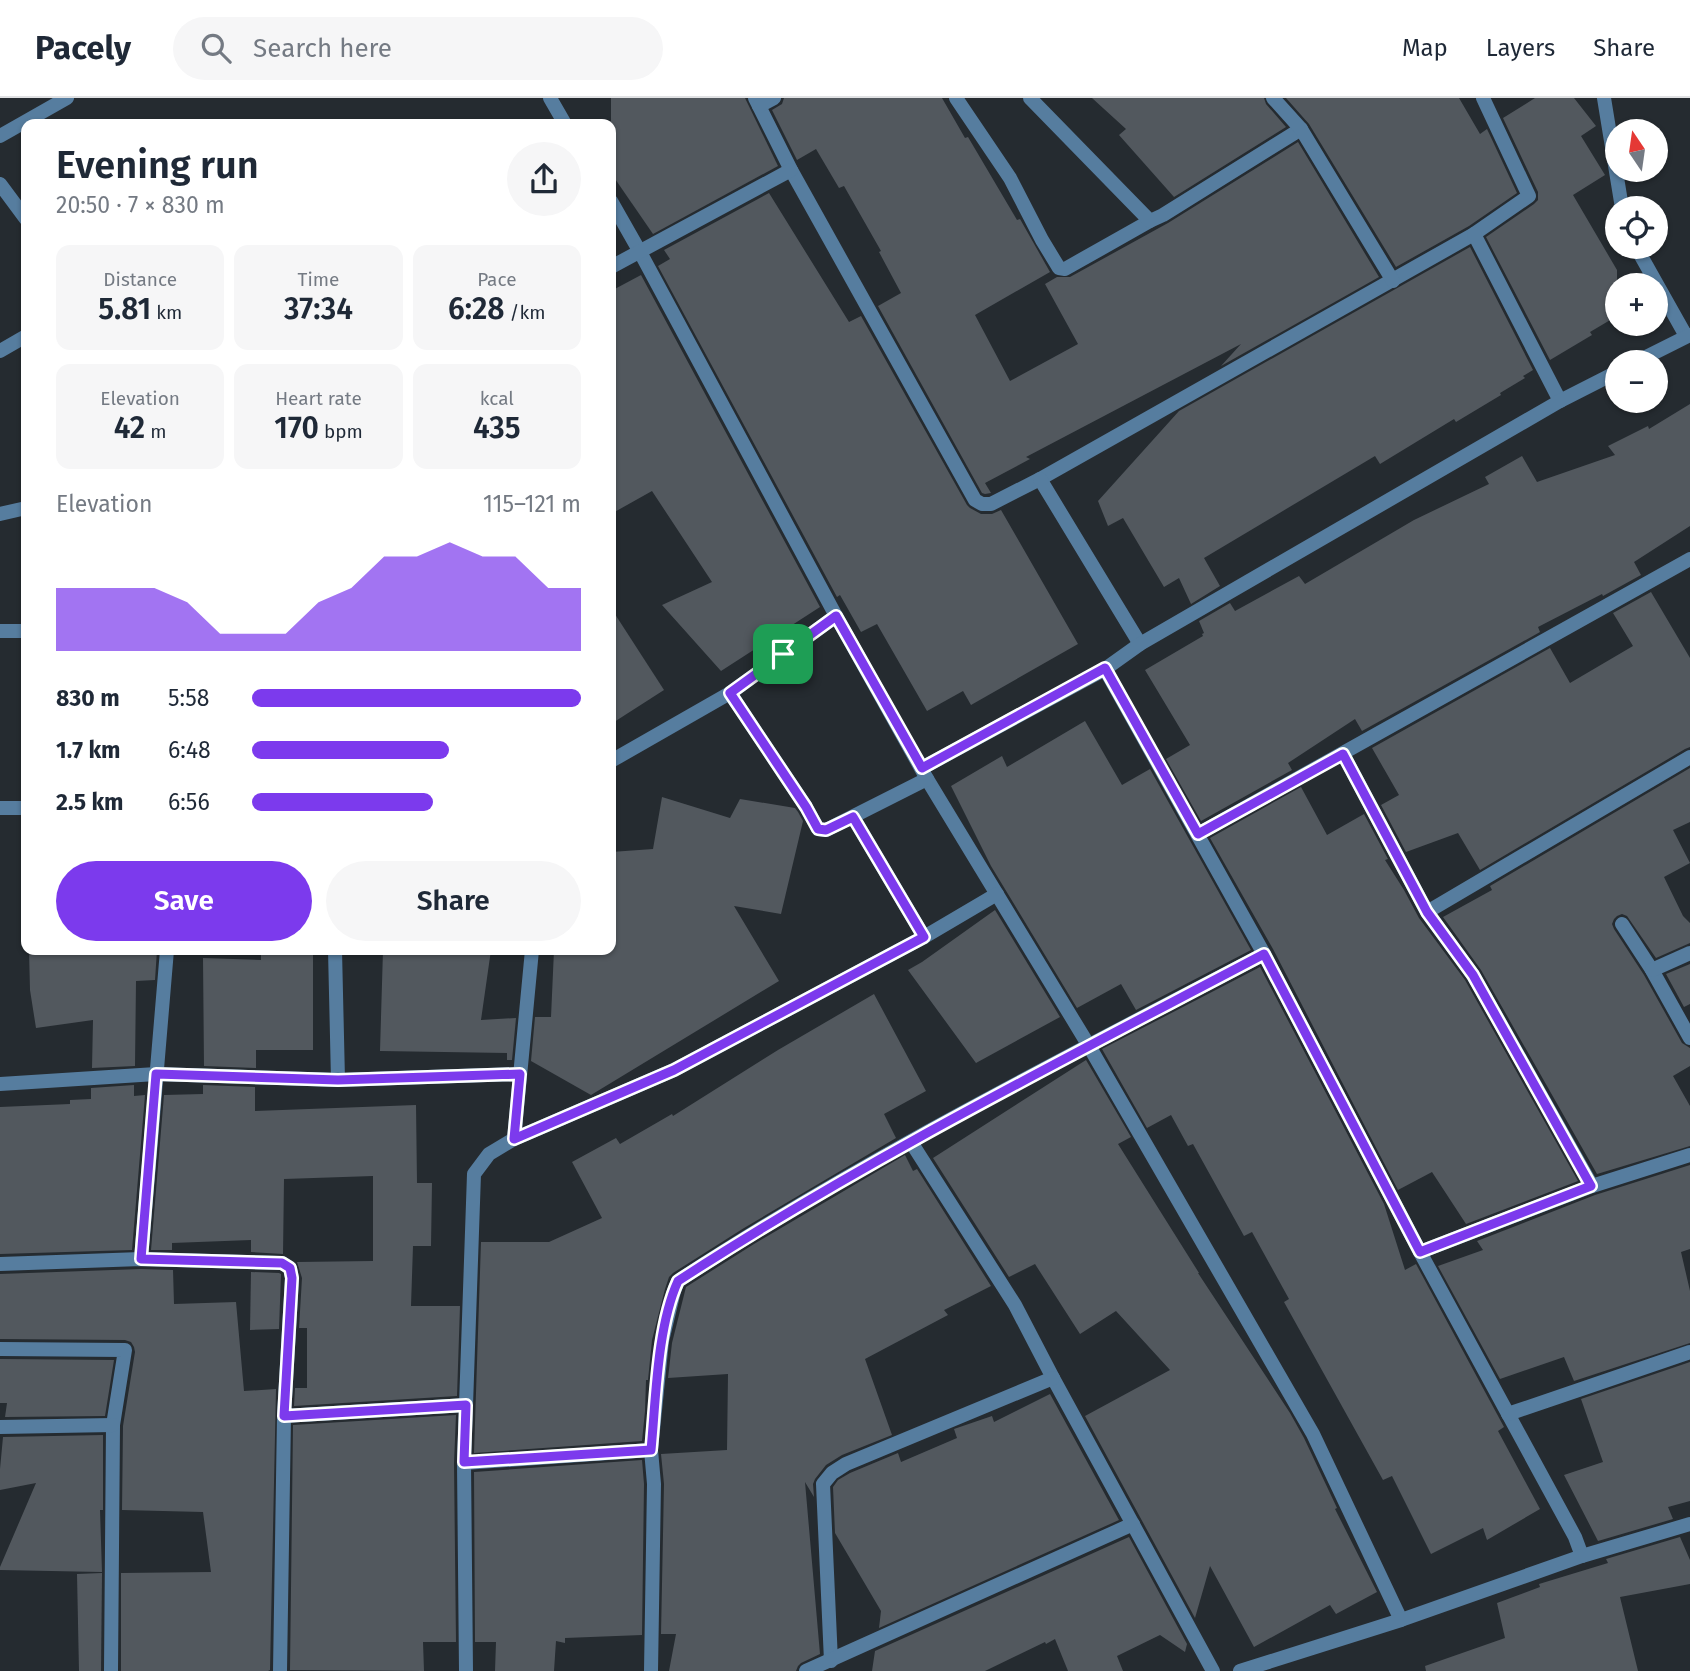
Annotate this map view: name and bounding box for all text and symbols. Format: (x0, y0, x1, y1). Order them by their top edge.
search box (173, 17, 663, 80)
text: Pacely (35, 28, 131, 68)
icon: search (197, 29, 235, 67)
text: Search here (253, 33, 392, 64)
text: Map (1402, 34, 1448, 62)
text: Layers (1486, 34, 1555, 62)
text: Share (1593, 34, 1655, 62)
north arrow (1605, 119, 1668, 182)
map controls (1605, 119, 1668, 413)
text: Evening run (56, 142, 259, 188)
button: share (507, 142, 581, 216)
text: 20:50 · 7 × 830 m (56, 191, 225, 219)
button: locate (1605, 196, 1668, 259)
text: Distance (103, 268, 177, 291)
text: Time (298, 268, 339, 291)
text: Pace (477, 268, 517, 291)
button: + (1605, 273, 1668, 336)
text: 5.81 (98, 291, 151, 327)
text: 37:34 (284, 291, 353, 327)
text: 6:28 (448, 291, 505, 327)
text: km (151, 301, 182, 324)
text: /km (505, 301, 546, 324)
button: − (1605, 350, 1668, 413)
text: Elevation (100, 387, 180, 410)
text: Heart rate (275, 387, 362, 410)
text: kcal (480, 387, 514, 410)
text: 42 (114, 410, 145, 446)
text: 170 (274, 410, 319, 446)
text: 435 (473, 410, 521, 446)
text: m (145, 420, 167, 443)
text: bpm (319, 420, 363, 443)
text: Elevation (56, 490, 152, 518)
text: 115–121 m (483, 490, 581, 518)
pin (753, 624, 813, 684)
icon: arrive (764, 635, 802, 673)
text: 830 m (56, 684, 120, 712)
text: 5:58 (168, 684, 209, 712)
text: 1.7 km (56, 736, 121, 764)
text: 6:48 (168, 736, 211, 764)
text: 2.5 km (56, 788, 124, 816)
text: 6:56 (168, 788, 210, 816)
button: Save (56, 861, 312, 941)
button: Share (326, 861, 581, 941)

